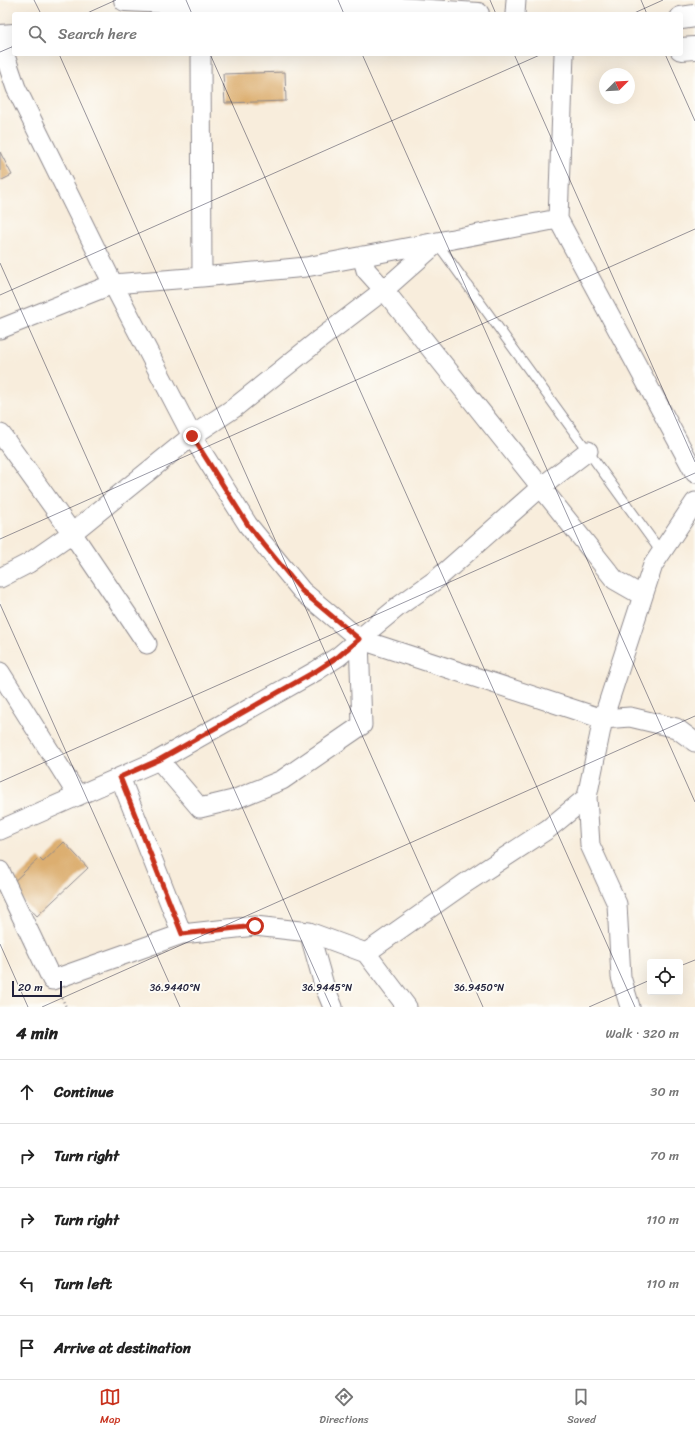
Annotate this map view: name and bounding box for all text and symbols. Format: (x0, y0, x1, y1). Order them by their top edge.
search box (12, 12, 683, 56)
text: Search here (58, 21, 137, 47)
icon: search (26, 23, 48, 45)
north arrow (599, 68, 635, 104)
route end (183, 427, 201, 445)
route start (246, 917, 264, 935)
map controls (647, 959, 683, 995)
button: locate (647, 959, 683, 995)
text: 20 m (18, 978, 43, 997)
scale bar (12, 979, 62, 998)
text: 36.9440°N (150, 979, 200, 997)
text: 36.9445°N (302, 979, 352, 997)
text: 36.9450°N (454, 979, 504, 997)
text: 4 min (16, 1018, 58, 1048)
text: Walk · 320 m (605, 1022, 679, 1045)
text: Continue (54, 1079, 114, 1105)
text: 30 m (650, 1080, 679, 1103)
icon: ahead (16, 1081, 38, 1103)
text: Turn right (54, 1143, 119, 1169)
text: 70 m (650, 1144, 679, 1167)
icon: right (16, 1145, 38, 1167)
text: Turn right (54, 1207, 119, 1233)
text: 110 m (646, 1208, 679, 1231)
icon: right (16, 1209, 38, 1231)
text: Turn left (54, 1271, 112, 1297)
text: 110 m (646, 1272, 679, 1295)
icon: left (16, 1273, 38, 1295)
text: Arrive at destination (54, 1335, 191, 1361)
icon: arrive (16, 1337, 38, 1359)
tab: Map (99, 1386, 121, 1429)
tab: Directions (319, 1386, 369, 1429)
tab: Saved (567, 1386, 596, 1429)

